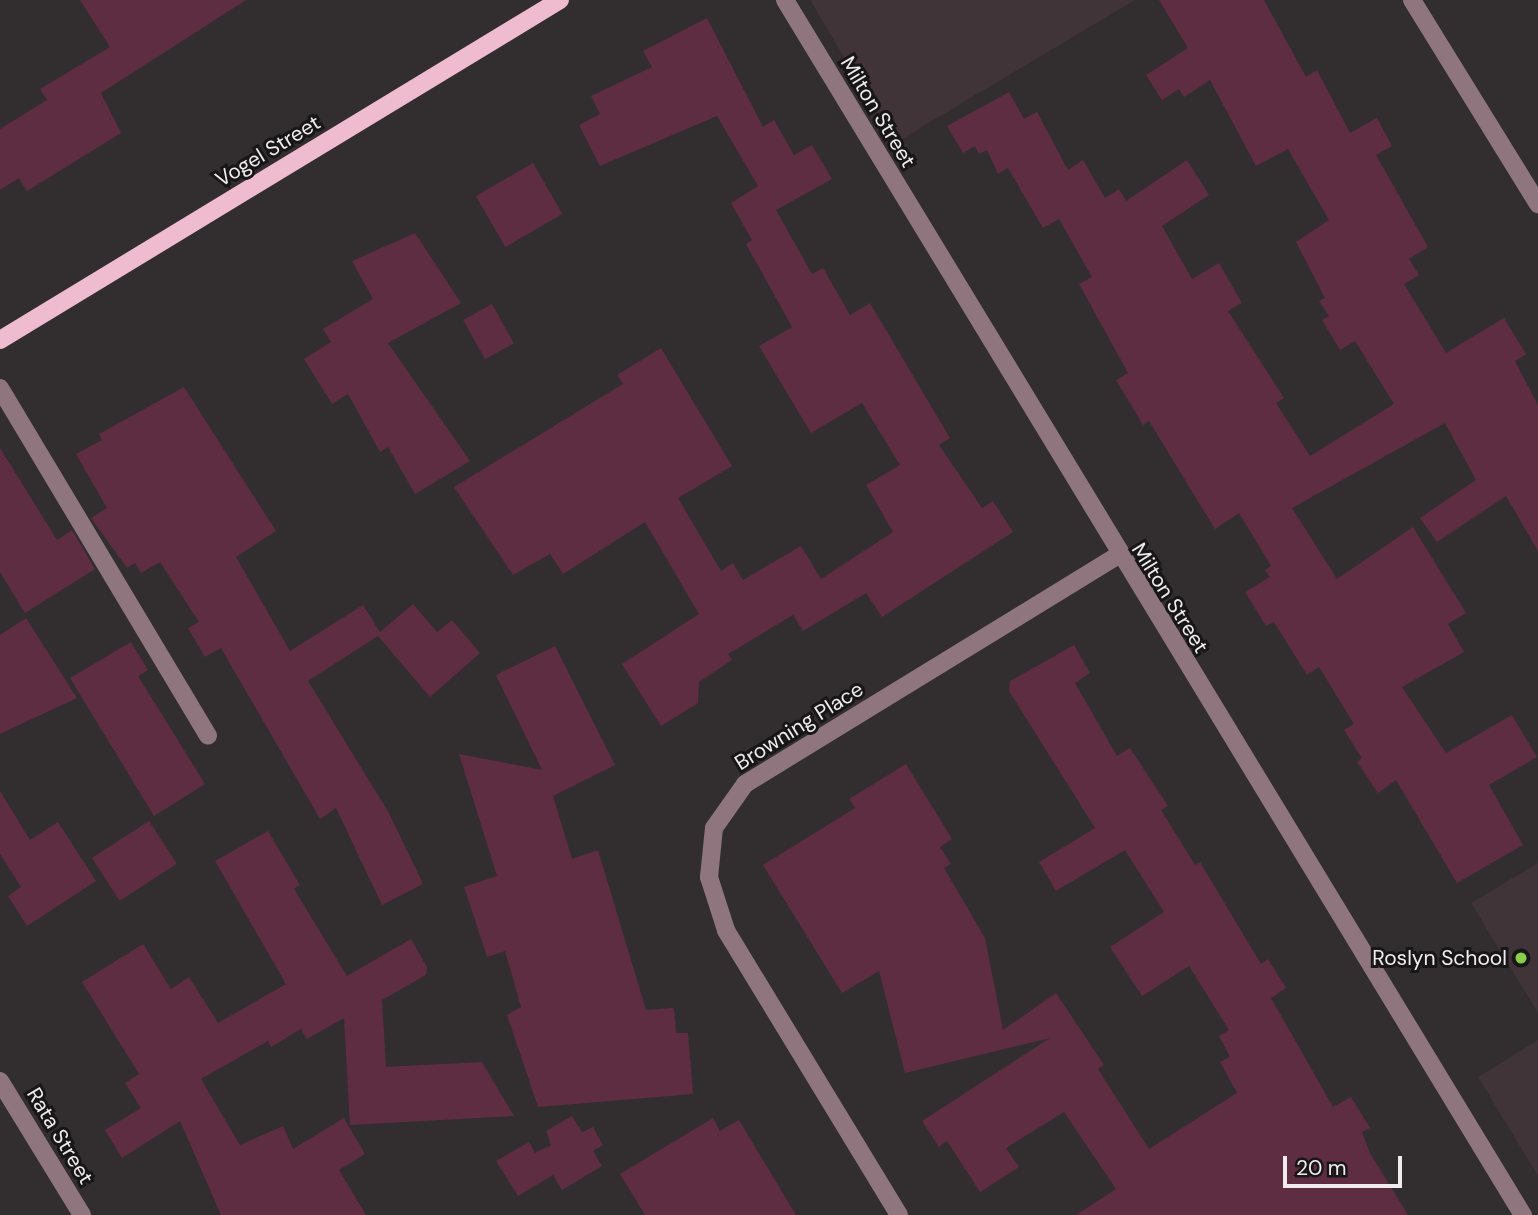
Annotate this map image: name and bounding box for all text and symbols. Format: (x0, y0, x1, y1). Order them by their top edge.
street label: Milton Street (835, 52, 921, 172)
street label: Vogel Street (211, 110, 325, 192)
street label: Milton Street (1126, 538, 1214, 658)
street label: Browning Place (730, 676, 868, 776)
place label: Roslyn School (1372, 945, 1507, 971)
marker: Roslyn School (1513, 950, 1529, 966)
street label: Rata Street (21, 1083, 99, 1189)
scale bar (1286, 1142, 1405, 1186)
text: 20 m (1296, 1154, 1347, 1182)

